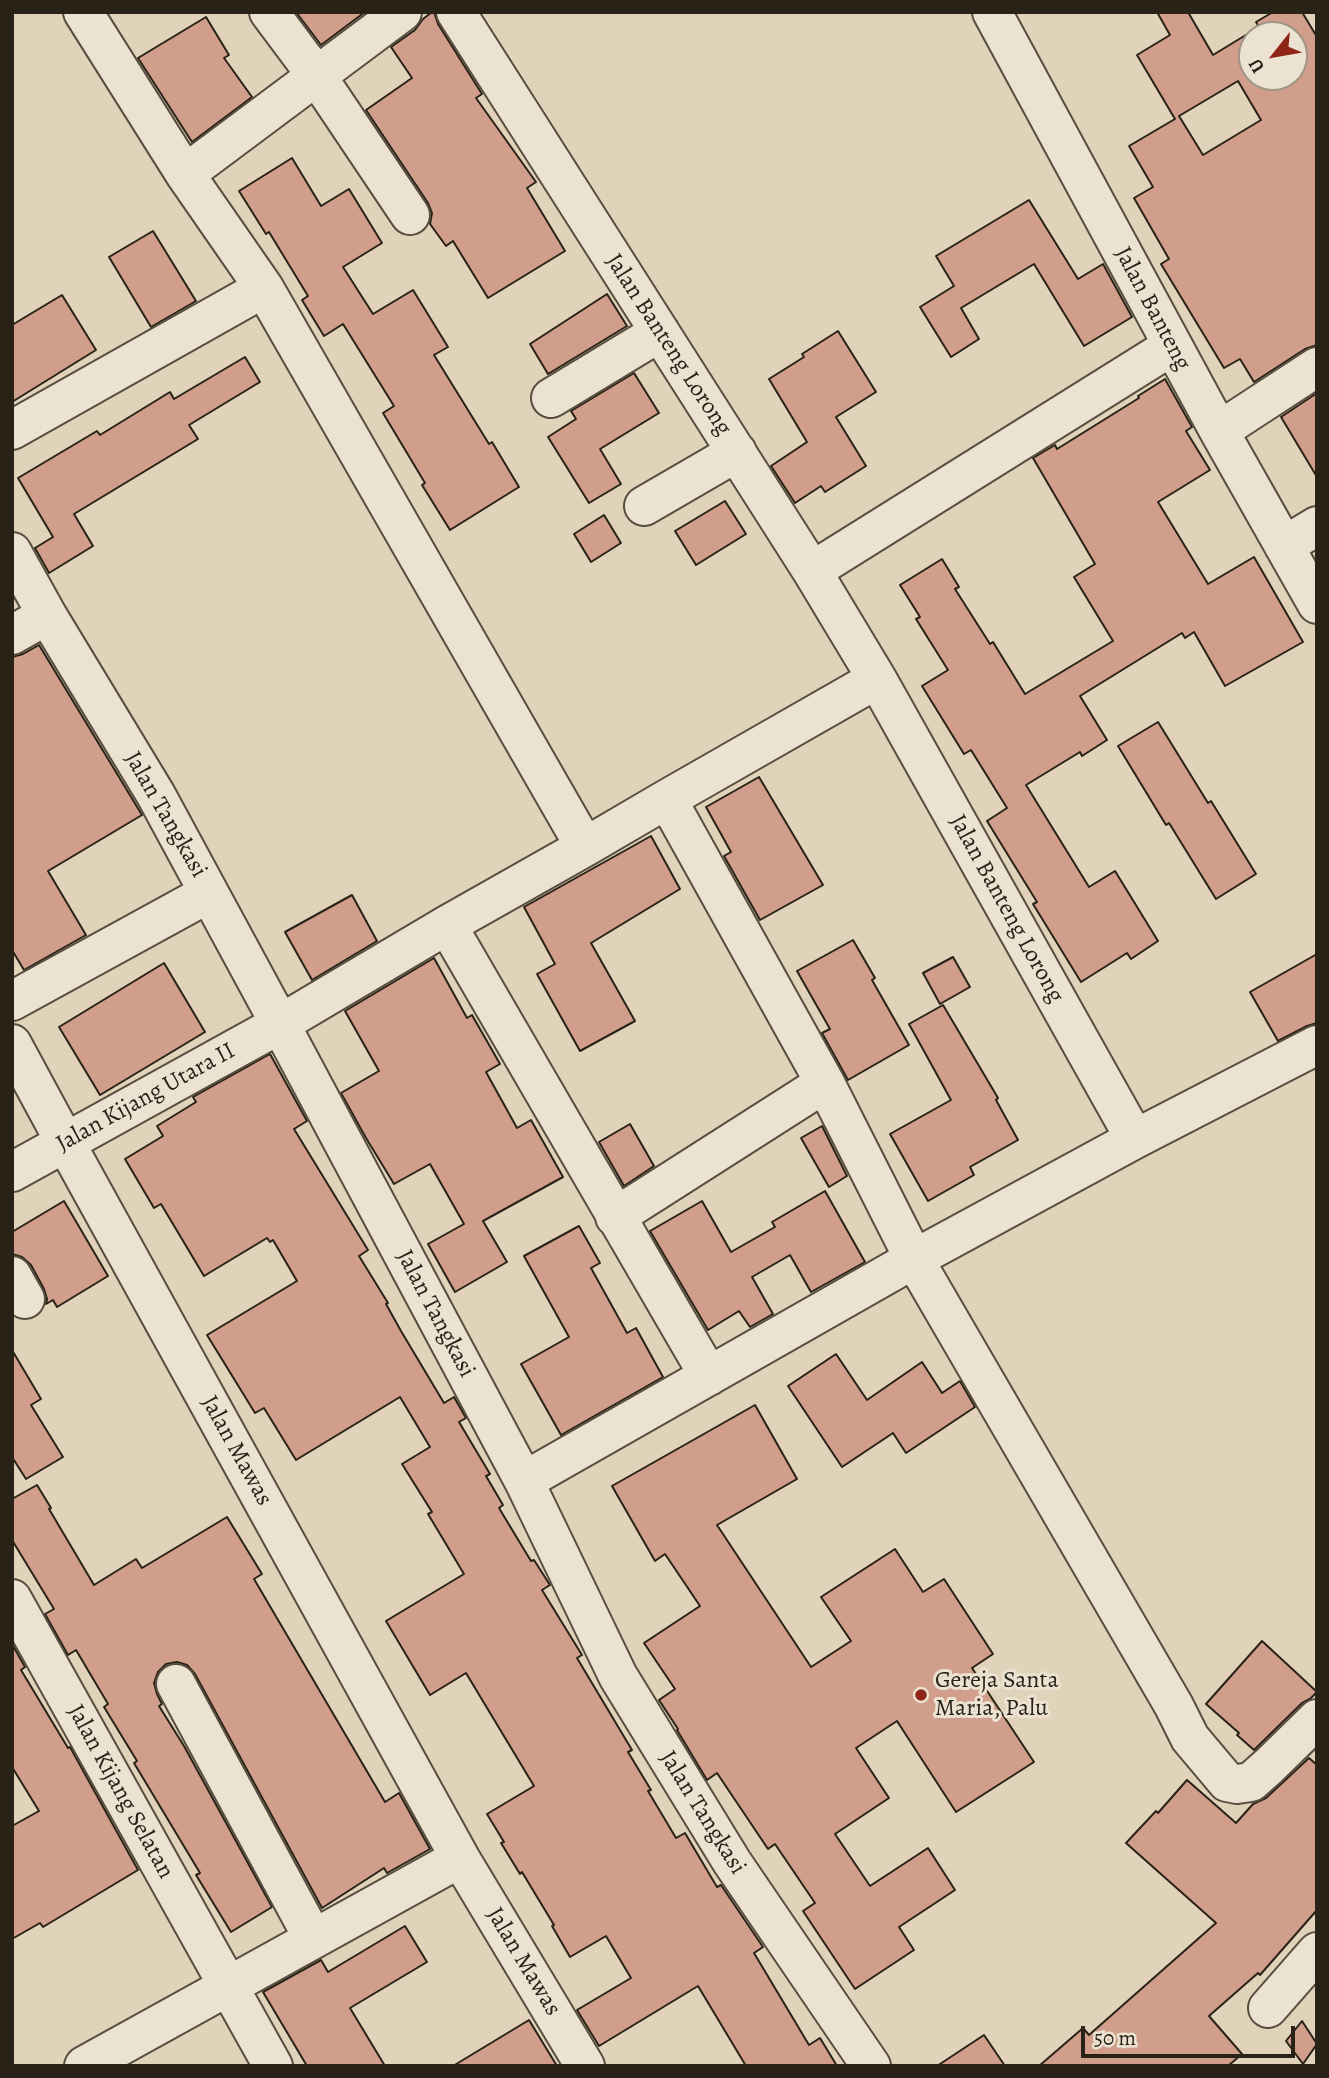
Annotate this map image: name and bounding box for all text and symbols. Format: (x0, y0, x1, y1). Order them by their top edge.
north arrow (1238, 21, 1308, 91)
text: U (1242, 54, 1271, 78)
street label: Jalan Banteng (1107, 242, 1197, 376)
street label: Jalan Banteng Lorong (599, 249, 737, 441)
street label: Jalan Tangkasi (117, 747, 213, 883)
street label: Jalan Banteng Lorong (942, 810, 1070, 1008)
street label: Jalan Kijang Utara II (52, 1037, 240, 1159)
street label: Jalan Tangkasi (389, 1245, 481, 1383)
street label: Jalan Mawas (194, 1391, 278, 1511)
place label: Gereja Santa Maria, Palu (935, 1667, 1059, 1723)
marker: Gereja Santa Maria, Palu (913, 1687, 929, 1703)
street label: Jalan Kijang Selatan (60, 1700, 180, 1884)
street label: Jalan Tangkasi (653, 1746, 751, 1880)
street label: Jalan Mawas (479, 1903, 567, 2021)
scale bar (1084, 2011, 1298, 2056)
text: 50 m (1094, 2024, 1136, 2052)

